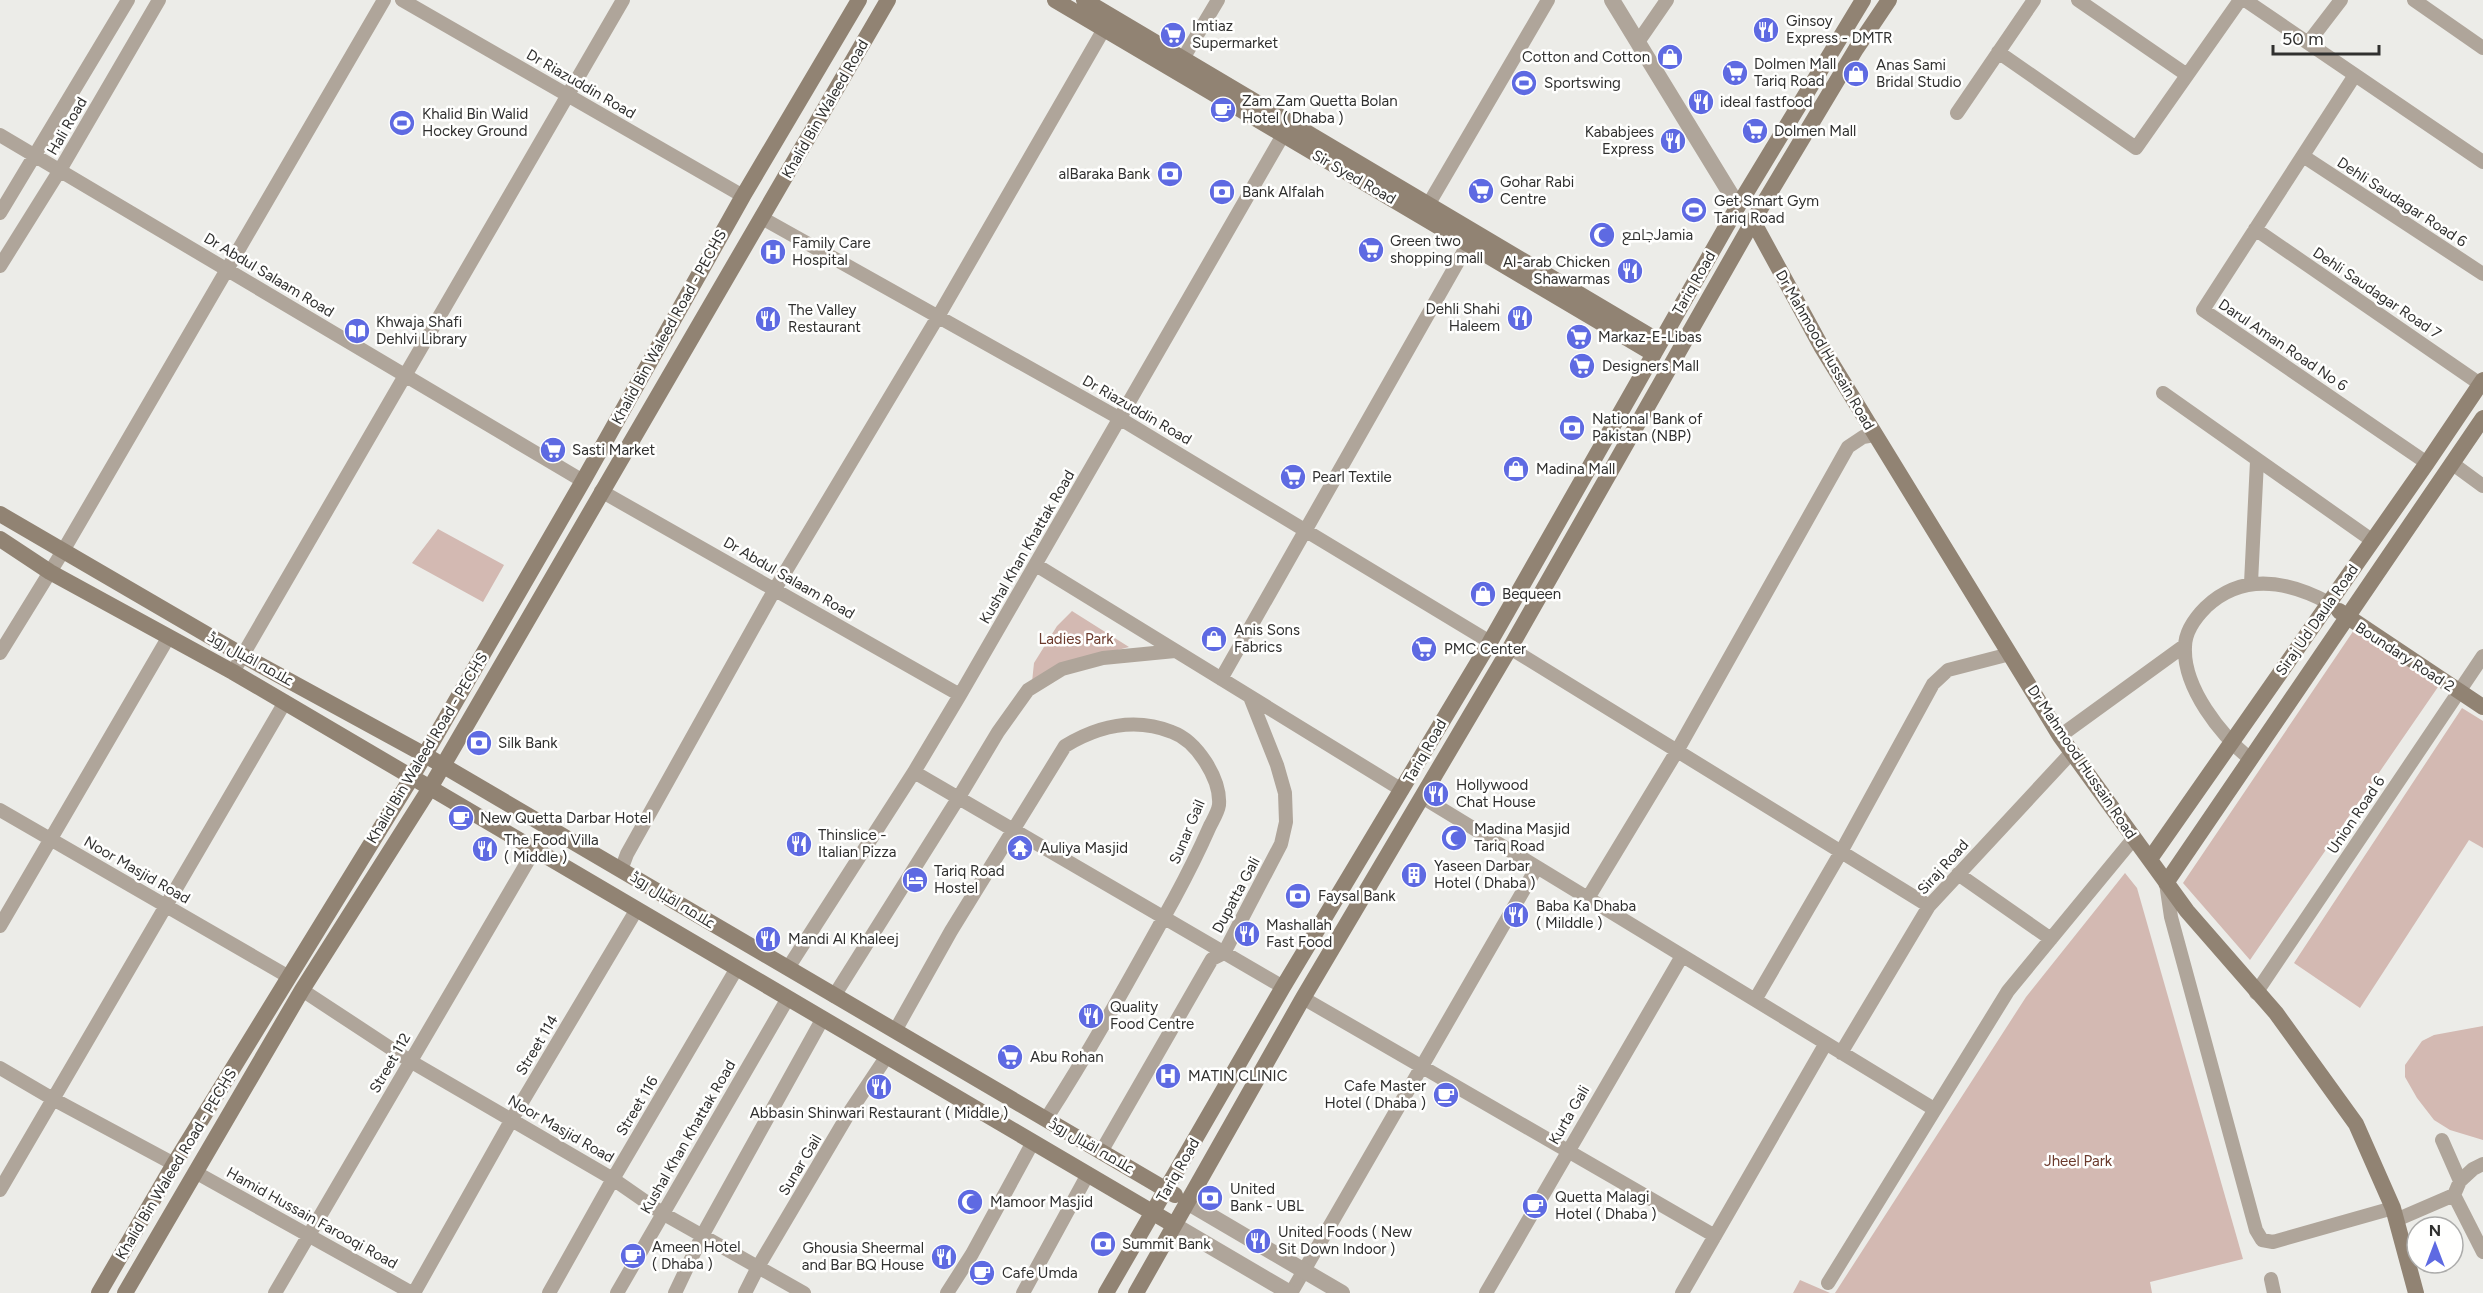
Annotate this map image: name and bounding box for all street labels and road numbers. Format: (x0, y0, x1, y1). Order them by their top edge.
street label: Khalid Bin Waleed Road (778, 36, 872, 182)
street label: Dr Riazuddin Road (523, 45, 639, 123)
street label: Hali Road (43, 94, 91, 158)
street label: Sir Syed Road (1309, 146, 1399, 208)
street label: Dehli Saudagar Road 6 (2334, 153, 2471, 251)
street label: Khalid Bin Waleed Road - PECHS (608, 226, 730, 428)
street label: Dr Abdul Salaam Road (201, 229, 337, 321)
street label: Dehli Saudagar Road 7 (2310, 243, 2444, 343)
street label: Tariq Road (1669, 248, 1719, 318)
street label: Dr Mahmood Hussain Road (1772, 267, 1878, 433)
street label: Darul Aman Road No 6 (2215, 295, 2351, 395)
street label: Dr Riazuddin Road (1079, 371, 1195, 449)
street label: Kushal Khan Khattak Road (976, 467, 1078, 627)
street label: Dr Abdul Salaam Road (720, 533, 858, 623)
street label: Siraj Ud Daula Road (2272, 561, 2362, 679)
street label: Boundary Road 2 (2352, 618, 2458, 696)
street label: علامہ اقبال روڈ (205, 628, 297, 690)
street label: Khalid Bin Waleed Road - PECHS (363, 649, 491, 847)
street label: Dr Mahmood Hussain Road (2024, 682, 2140, 842)
street label: Tariq Road (1400, 716, 1450, 786)
street label: Union Road 6 (2323, 772, 2389, 857)
street label: Sunar Gail (1165, 797, 1209, 867)
street label: Noor Masjid Road (81, 832, 193, 908)
street label: Siraj Road (1914, 836, 1972, 898)
street label: Dupatta Gali (1208, 854, 1264, 936)
street label: علامہ اقبال روڈ (627, 868, 719, 932)
street label: Street 114 (512, 1011, 562, 1079)
street label: Street 112 (366, 1030, 414, 1096)
street label: Kushal Khan Khattak Road (637, 1057, 739, 1217)
street label: Khalid Bin Waleed Road - PECHS (112, 1065, 240, 1263)
street label: Street 116 (612, 1072, 662, 1139)
street label: Kurta Gali (1545, 1082, 1593, 1148)
street label: Noor Masjid Road (505, 1091, 617, 1167)
street label: علامہ اقبال روڈ (1046, 1114, 1138, 1178)
street label: Sunar Gail (775, 1131, 825, 1199)
street label: Tariq Road (1153, 1135, 1203, 1205)
street label: Hamid Hussain Farooqi Road (223, 1163, 401, 1273)

